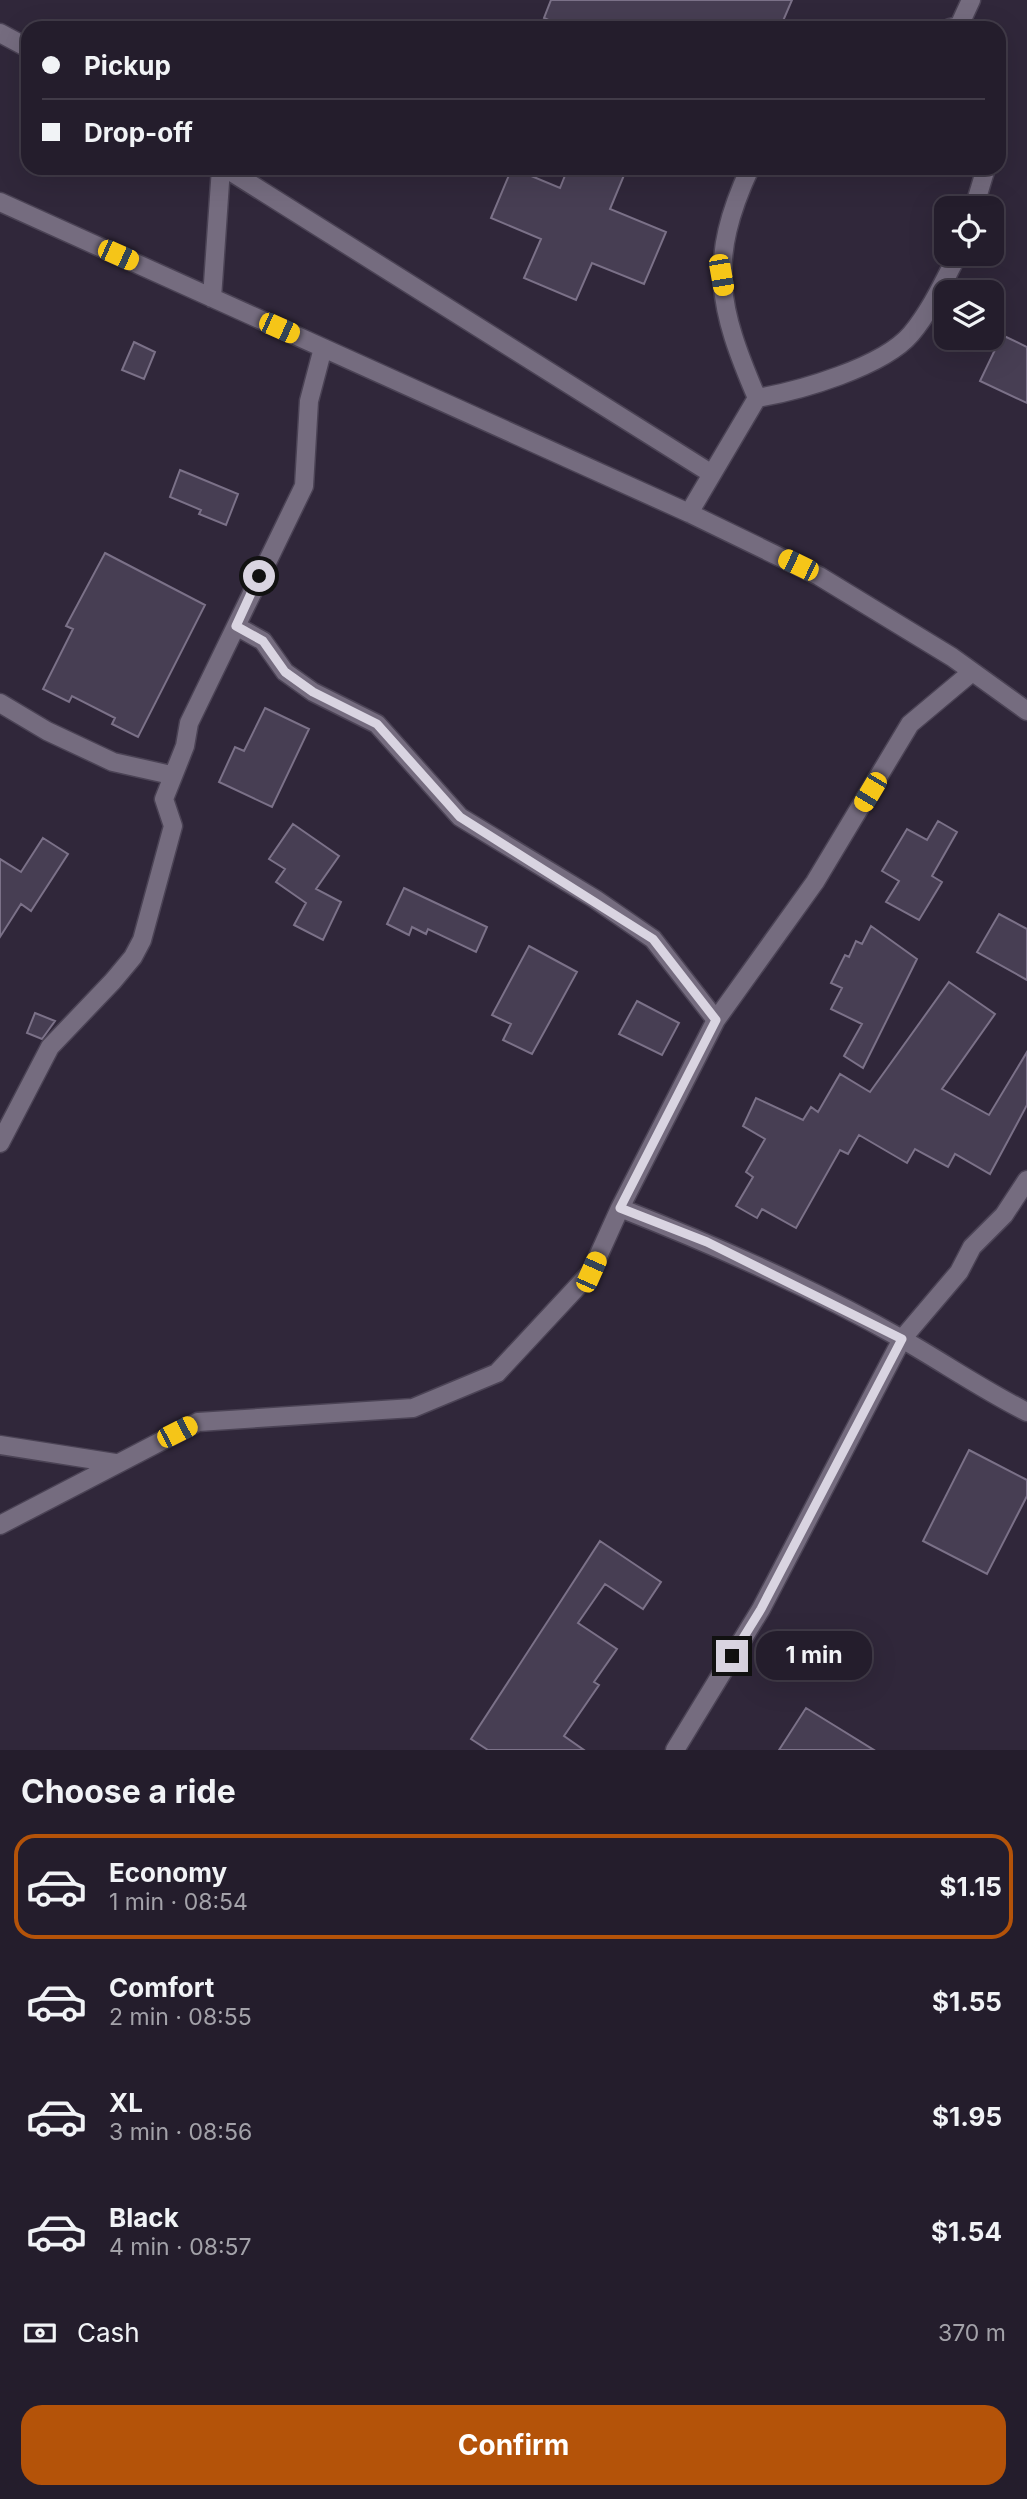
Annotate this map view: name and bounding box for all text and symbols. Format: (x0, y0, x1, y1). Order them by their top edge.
text: Pickup (84, 50, 171, 81)
text: Drop-off (84, 117, 193, 148)
map controls (934, 196, 1004, 350)
button: locate (934, 196, 1004, 266)
car (95, 237, 142, 273)
car (708, 252, 735, 298)
button: layers (934, 280, 1004, 350)
car (256, 310, 303, 346)
car (775, 546, 822, 584)
route start (243, 560, 275, 592)
car (851, 769, 890, 815)
car (573, 1249, 610, 1295)
car (154, 1413, 201, 1451)
callout: 1 min (756, 1632, 872, 1680)
route end (716, 1640, 748, 1672)
text: 1 min (786, 1641, 842, 1669)
text: Choose a ride (21, 1772, 236, 1811)
icon: car (25, 1855, 88, 1918)
text: Economy (109, 1857, 227, 1888)
text: $1.15 (940, 1871, 1002, 1902)
text: 1 min · 08:54 (109, 1888, 248, 1916)
icon: car (25, 1970, 88, 2033)
text: Comfort (109, 1972, 214, 2003)
text: $1.55 (932, 1986, 1002, 2017)
text: 2 min · 08:55 (109, 2003, 252, 2031)
icon: car (25, 2085, 88, 2148)
text: XL (109, 2087, 143, 2118)
text: $1.95 (932, 2101, 1002, 2132)
text: 3 min · 08:56 (109, 2118, 252, 2146)
icon: car (25, 2200, 88, 2263)
text: Black (109, 2202, 179, 2233)
text: $1.54 (931, 2216, 1002, 2247)
text: 4 min · 08:57 (109, 2233, 252, 2261)
icon: cash (21, 2314, 59, 2352)
text: Cash (77, 2317, 140, 2348)
text: 370 m (938, 2319, 1006, 2347)
button: Confirm (21, 2405, 1006, 2485)

